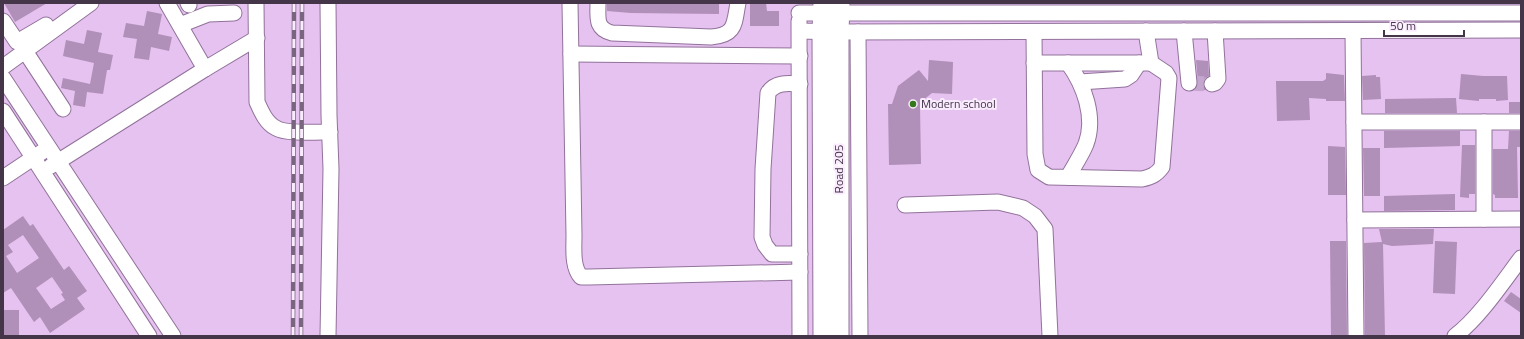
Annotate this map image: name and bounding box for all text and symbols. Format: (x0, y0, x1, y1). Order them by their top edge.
scale bar (1384, 12, 1464, 38)
text: 50 m (1390, 16, 1416, 35)
place label: Modern school (921, 94, 996, 113)
marker: Modern school (908, 99, 918, 109)
street label: Road 205 (829, 144, 848, 193)

